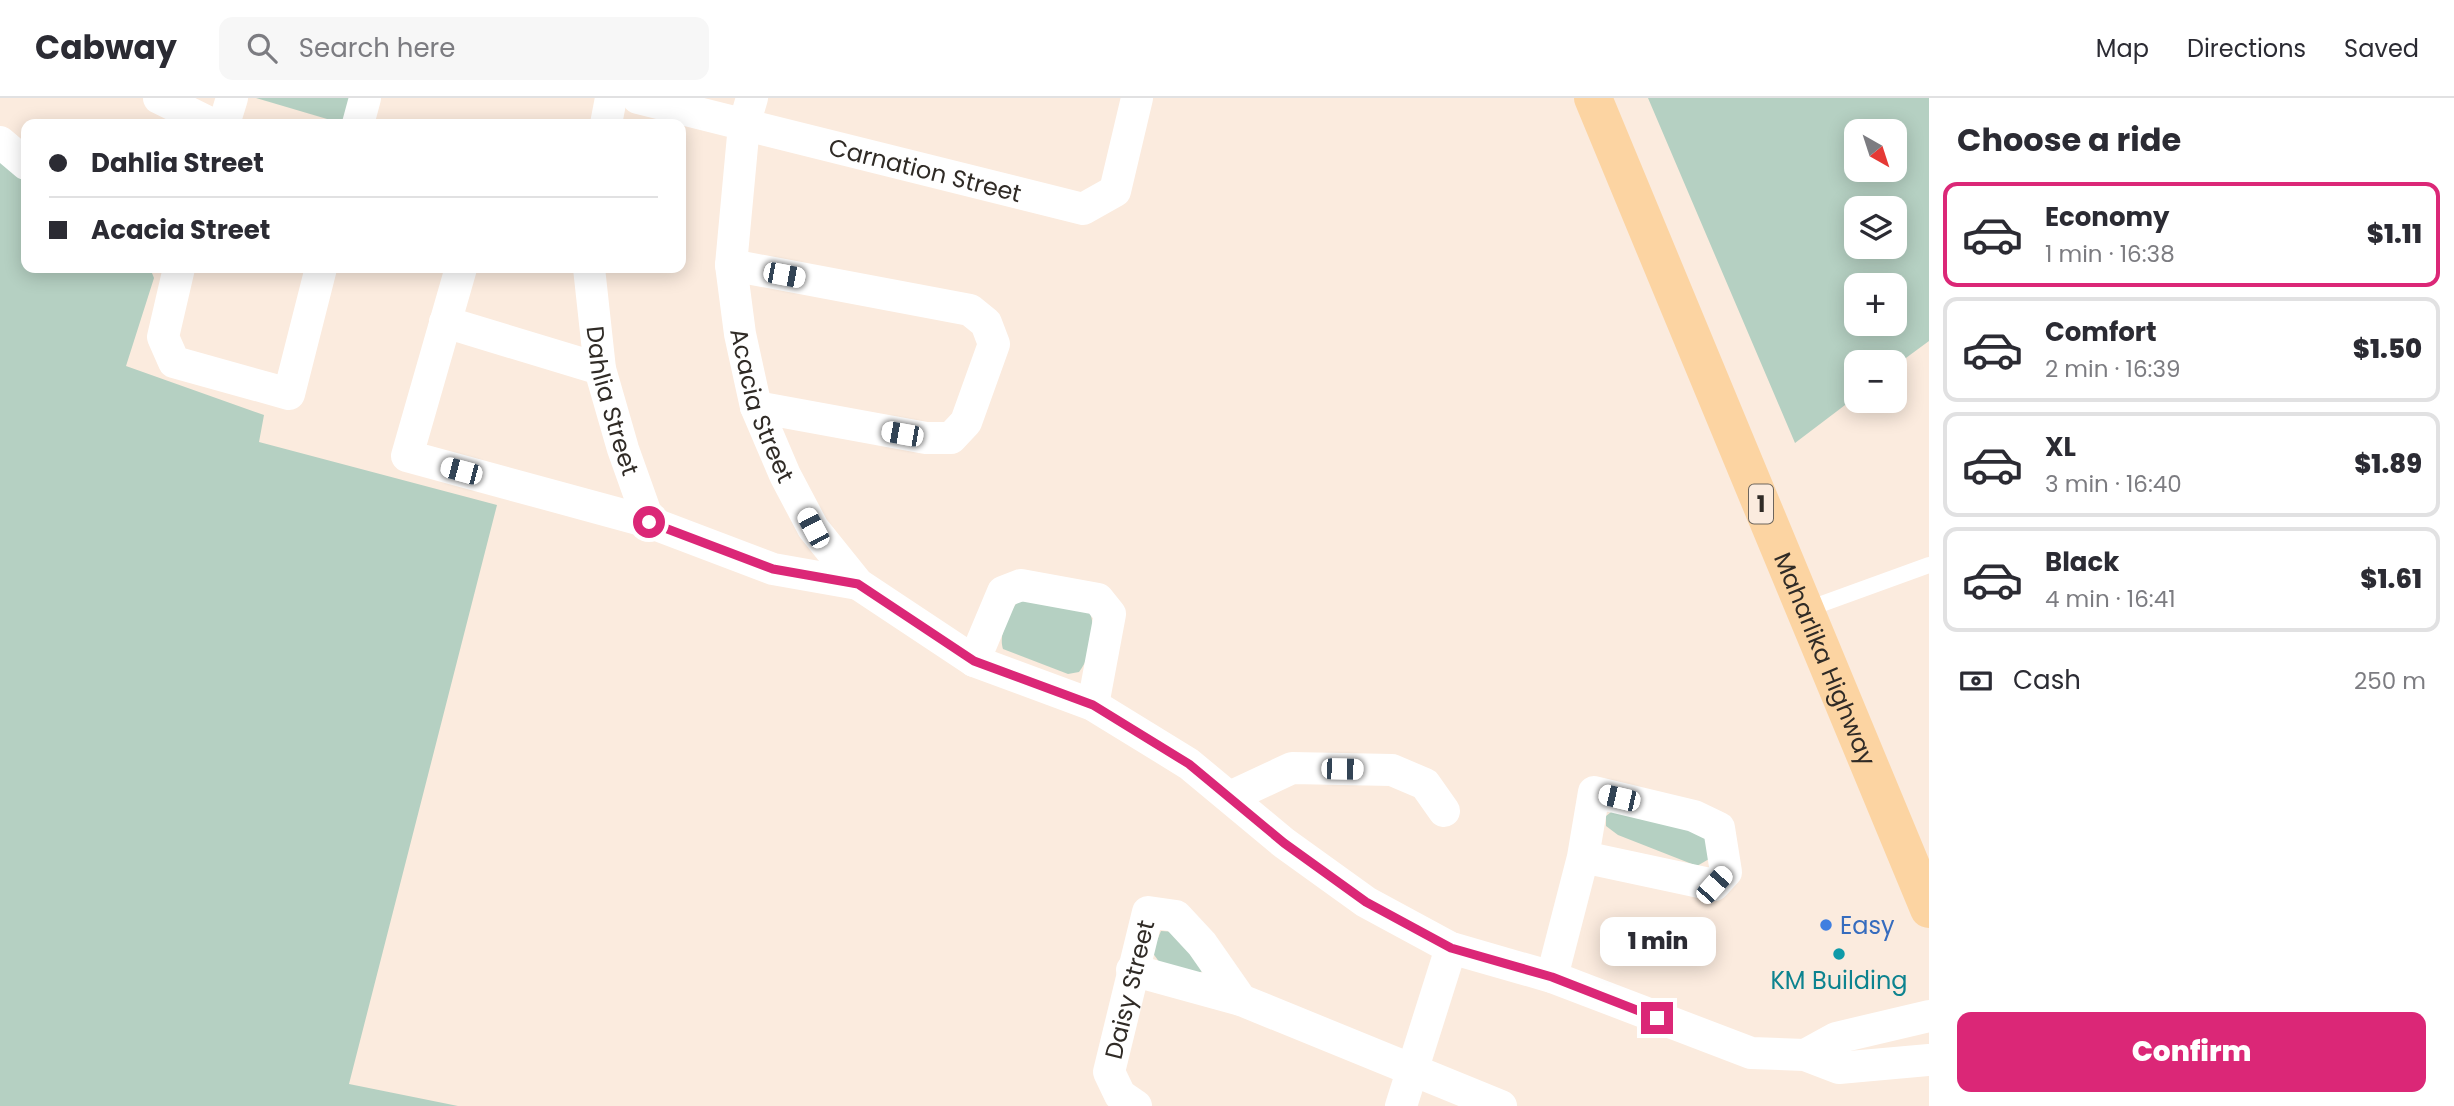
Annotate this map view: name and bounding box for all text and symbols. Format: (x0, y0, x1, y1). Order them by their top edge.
search box (219, 17, 709, 80)
text: Cabway (35, 24, 177, 71)
icon: search (243, 29, 281, 67)
text: Search here (299, 30, 455, 66)
text: Map (2096, 32, 2149, 65)
text: Directions (2187, 32, 2306, 65)
text: Saved (2344, 32, 2419, 65)
text: Choose a ride (1957, 117, 2181, 162)
north arrow (1844, 119, 1908, 182)
map controls (1844, 119, 1907, 413)
street label: Carnation Street (825, 130, 1025, 210)
text: Dahlia Street (91, 145, 264, 181)
button: layers (1844, 196, 1907, 259)
text: Economy (2045, 199, 2169, 235)
icon: car (1961, 203, 2024, 266)
text: Acacia Street (91, 212, 270, 248)
text: $1.11 (2367, 216, 2422, 252)
text: 1 min · 16:38 (2045, 238, 2175, 270)
car (762, 261, 807, 289)
button: + (1844, 273, 1907, 336)
text: Comfort (2045, 314, 2157, 350)
icon: car (1961, 318, 2024, 381)
street label: Dahlia Street (579, 324, 648, 480)
street label: Acacia Street (723, 325, 802, 488)
text: $1.50 (2353, 331, 2422, 367)
button: − (1844, 350, 1907, 413)
text: 2 min · 16:39 (2045, 353, 2181, 385)
car (880, 420, 925, 448)
text: XL (2045, 429, 2076, 465)
icon: car (1961, 433, 2024, 496)
text: $1.89 (2354, 446, 2422, 482)
car (438, 455, 485, 487)
text: 3 min · 16:40 (2045, 468, 2182, 500)
road number: 1 (1749, 484, 1773, 524)
car (794, 505, 833, 551)
route start (633, 506, 665, 538)
text: Black (2045, 544, 2119, 580)
street label: Maharlika Highway (1766, 547, 1884, 771)
icon: car (1961, 548, 2024, 611)
text: $1.61 (2360, 561, 2422, 597)
text: 4 min · 16:41 (2045, 583, 2176, 615)
icon: cash (1957, 662, 1995, 700)
text: Cash (2013, 662, 2081, 698)
text: 250 m (2354, 665, 2426, 697)
car (1321, 758, 1364, 780)
car (1597, 783, 1642, 813)
car (1693, 862, 1736, 908)
place label: Easy (1840, 909, 1895, 942)
street label: Daisy Street (1096, 916, 1162, 1062)
callout: 1 min (1599, 916, 1715, 965)
marker: Easy (1818, 917, 1834, 933)
text: 1 min (1628, 925, 1688, 957)
marker: KM Building (1831, 946, 1847, 962)
place label: KM Building (1770, 964, 1908, 997)
route end (1641, 1002, 1673, 1034)
button: Confirm (1957, 1012, 2426, 1092)

